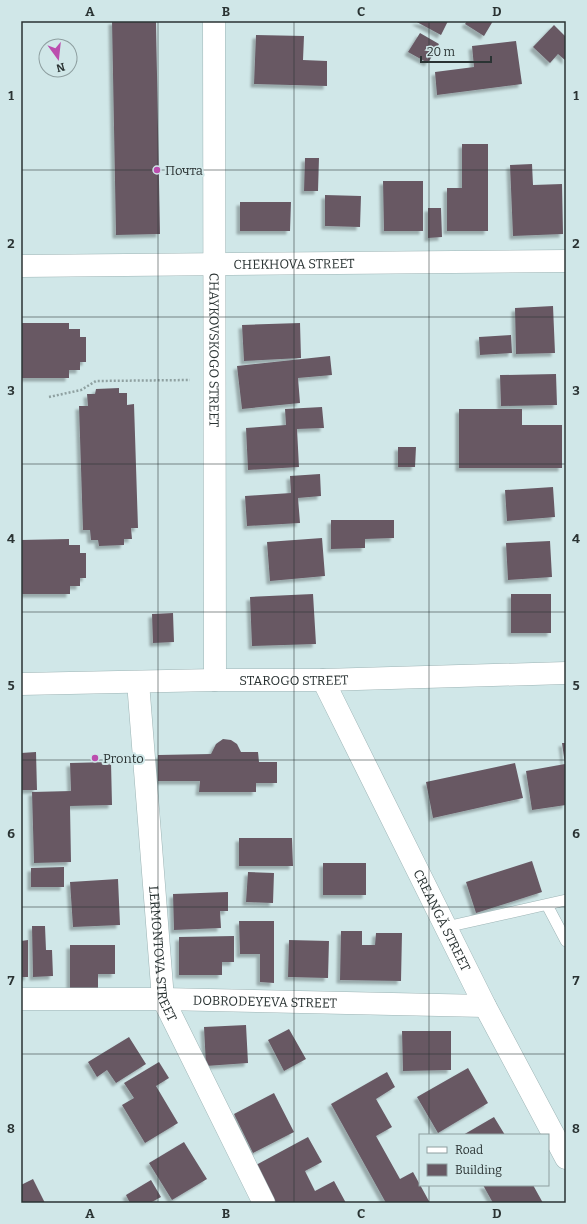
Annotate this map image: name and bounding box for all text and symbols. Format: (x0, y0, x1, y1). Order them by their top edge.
text: A (85, 4, 95, 19)
text: B (222, 4, 230, 19)
text: C (357, 4, 365, 19)
text: D (492, 4, 502, 19)
north arrow (38, 38, 78, 78)
scale bar (421, 38, 491, 64)
text: 20 m (427, 45, 456, 59)
text: N (54, 60, 66, 75)
text: 1 (8, 88, 14, 103)
text: 1 (573, 88, 579, 103)
place label: Почта (165, 163, 203, 178)
marker: Почта (152, 165, 162, 175)
text: 2 (7, 236, 15, 251)
text: 2 (572, 236, 580, 251)
street label: CHEKHOVA STREET (233, 255, 355, 272)
street label: CHAYKOVSKOGO STREET (207, 273, 222, 428)
text: 3 (7, 383, 15, 398)
text: 3 (572, 383, 580, 398)
text: 4 (7, 531, 15, 546)
text: 4 (572, 531, 580, 546)
street label: STAROGO STREET (239, 672, 349, 688)
text: 5 (7, 678, 15, 693)
text: 5 (572, 678, 580, 693)
place label: Pronto (103, 751, 144, 766)
marker: Pronto (90, 753, 100, 763)
text: 6 (7, 826, 15, 841)
text: 6 (572, 826, 580, 841)
street label: CREANGĂ STREET (411, 867, 474, 974)
street label: LERMONTOVA STREET (147, 885, 180, 1024)
text: 7 (8, 973, 15, 988)
text: 7 (573, 973, 580, 988)
street label: DOBRODEYEVA STREET (193, 992, 338, 1010)
text: 8 (7, 1121, 15, 1136)
text: 8 (572, 1121, 580, 1136)
legend (419, 1134, 549, 1186)
text: Road (455, 1143, 483, 1157)
text: Building (455, 1163, 502, 1177)
text: A (85, 1206, 95, 1221)
text: B (222, 1206, 230, 1221)
text: C (357, 1206, 365, 1221)
text: D (492, 1206, 502, 1221)

